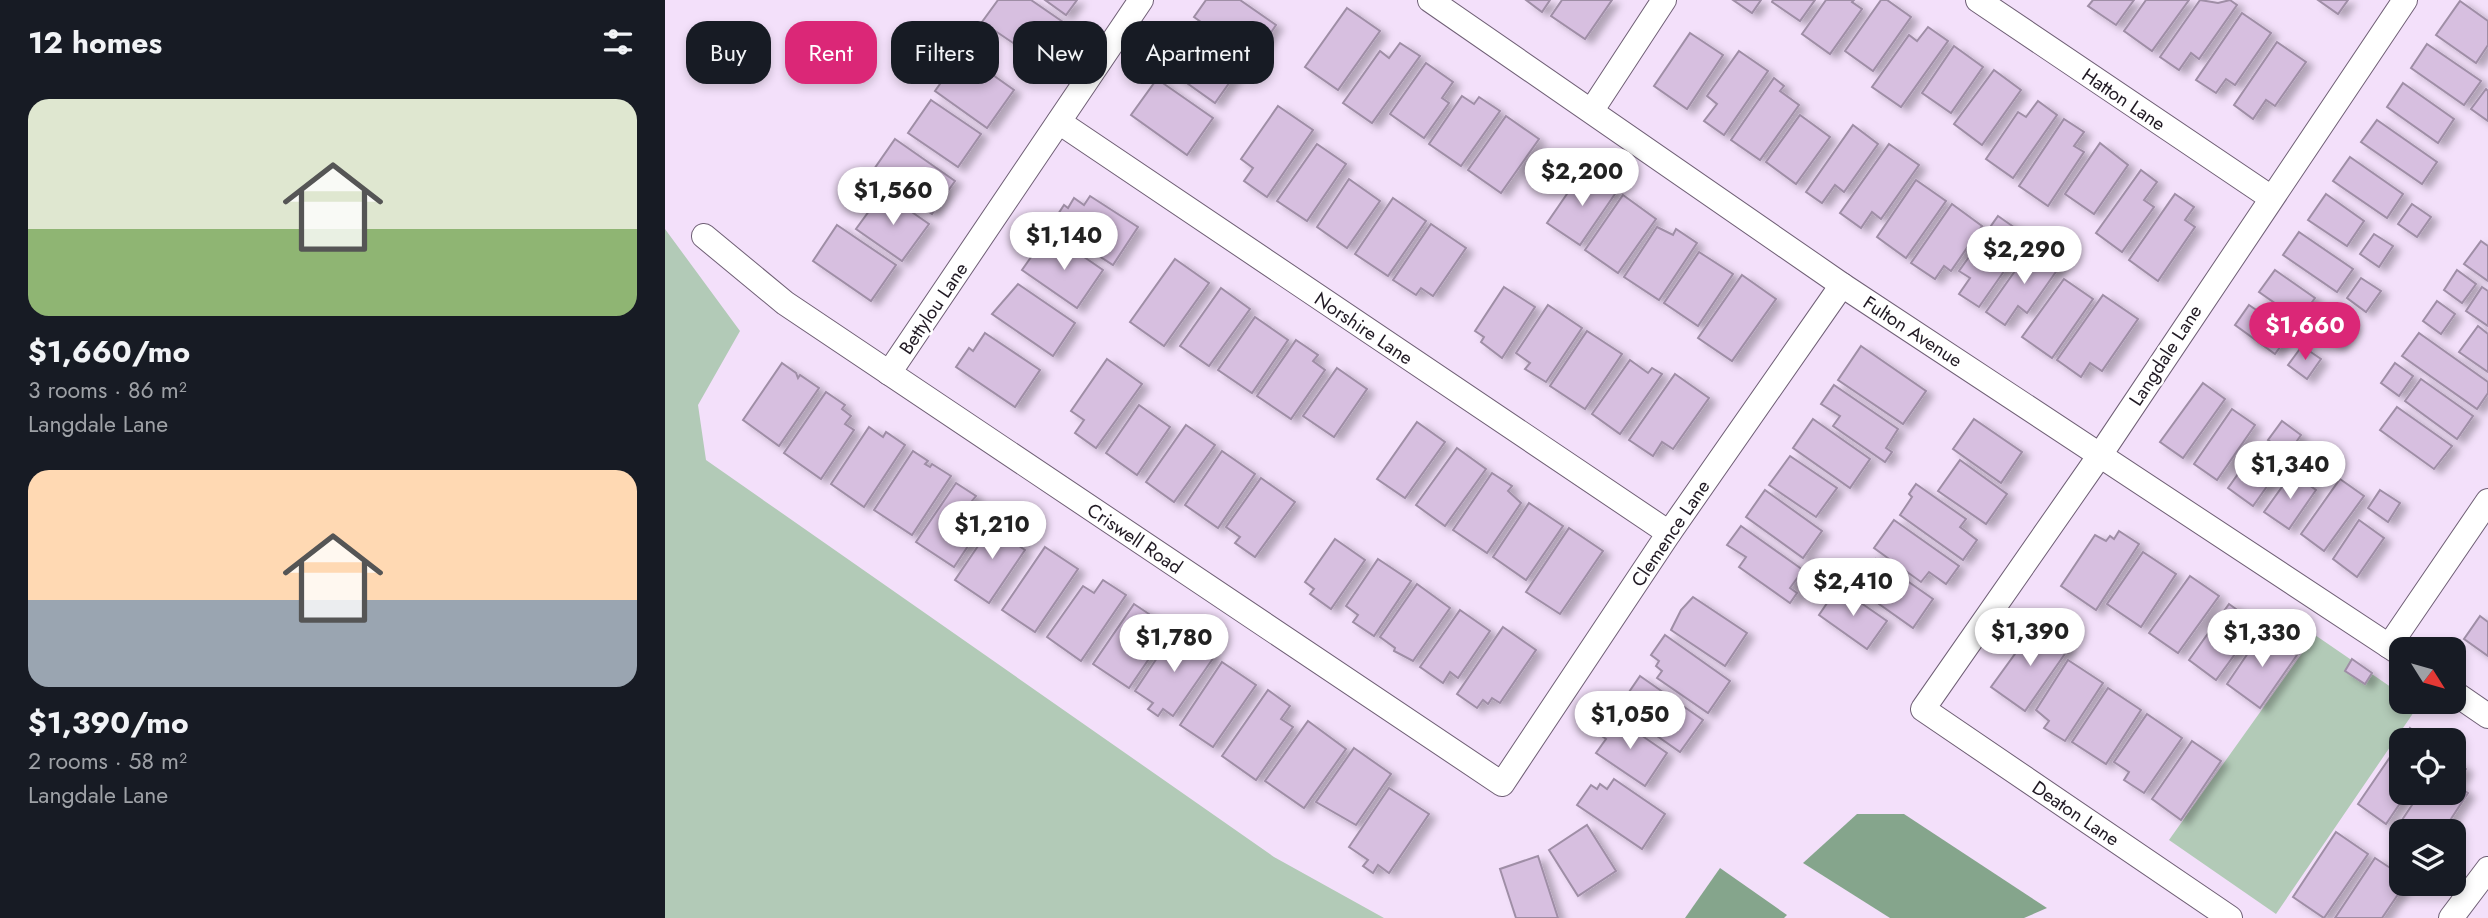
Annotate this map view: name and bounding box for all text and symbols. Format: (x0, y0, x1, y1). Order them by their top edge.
text: 12 homes (28, 21, 162, 64)
chip: Buy (686, 21, 771, 84)
chip: Rent (785, 21, 877, 84)
chip: Filters (891, 21, 999, 84)
chip: New (1013, 21, 1107, 84)
chip: Apartment (1121, 21, 1274, 84)
icon: filters (599, 23, 637, 61)
street label: Hatton Lane (2077, 62, 2171, 137)
icon: home (270, 144, 396, 270)
pin: $2,200 (1525, 148, 1639, 208)
text: $2,200 (1541, 154, 1623, 188)
pin: $1,560 (836, 168, 950, 227)
text: $1,560 (854, 173, 932, 207)
pin: $1,140 (1007, 212, 1121, 272)
text: $1,140 (1026, 218, 1102, 252)
pin: $2,290 (1967, 226, 2081, 286)
text: $2,290 (1983, 232, 2065, 266)
street label: Bettylou Lane (893, 257, 974, 360)
street label: Norshire Lane (1309, 286, 1418, 371)
street label: Fulton Avenue (1858, 289, 1968, 374)
street label: Langdale Lane (2123, 299, 2208, 411)
pin: $1,660 (2248, 302, 2362, 362)
text: $1,660 (2265, 308, 2345, 342)
text: $1,660/mo (28, 330, 190, 373)
text: 3 rooms · 86 m² (28, 373, 187, 407)
text: Langdale Lane (28, 407, 168, 441)
pin: $1,340 (2233, 442, 2347, 501)
text: $1,340 (2250, 447, 2330, 481)
street label: Clemence Lane (1625, 474, 1716, 592)
street label: Criswell Road (1082, 496, 1188, 580)
pin: $1,210 (935, 502, 1049, 561)
text: $1,210 (954, 507, 1030, 541)
icon: home (270, 515, 396, 641)
pin: $2,410 (1796, 558, 1910, 618)
text: $2,410 (1813, 564, 1893, 598)
pin: $1,390 (1973, 608, 2087, 668)
pin: $1,330 (2205, 610, 2319, 669)
pin: $1,780 (1117, 614, 1231, 674)
text: $1,390 (1991, 614, 2069, 648)
text: $1,330 (2223, 615, 2301, 649)
text: $1,780 (1136, 620, 1212, 654)
north arrow (2389, 637, 2466, 714)
map controls (2389, 637, 2466, 896)
pin: $1,050 (1573, 692, 1687, 751)
text: $1,050 (1591, 697, 1669, 731)
text: $1,390/mo (28, 701, 189, 744)
button: locate (2389, 728, 2466, 805)
text: 2 rooms · 58 m² (28, 744, 187, 778)
street label: Deaton Lane (2027, 774, 2125, 853)
text: Langdale Lane (28, 778, 168, 812)
button: layers (2389, 819, 2466, 896)

